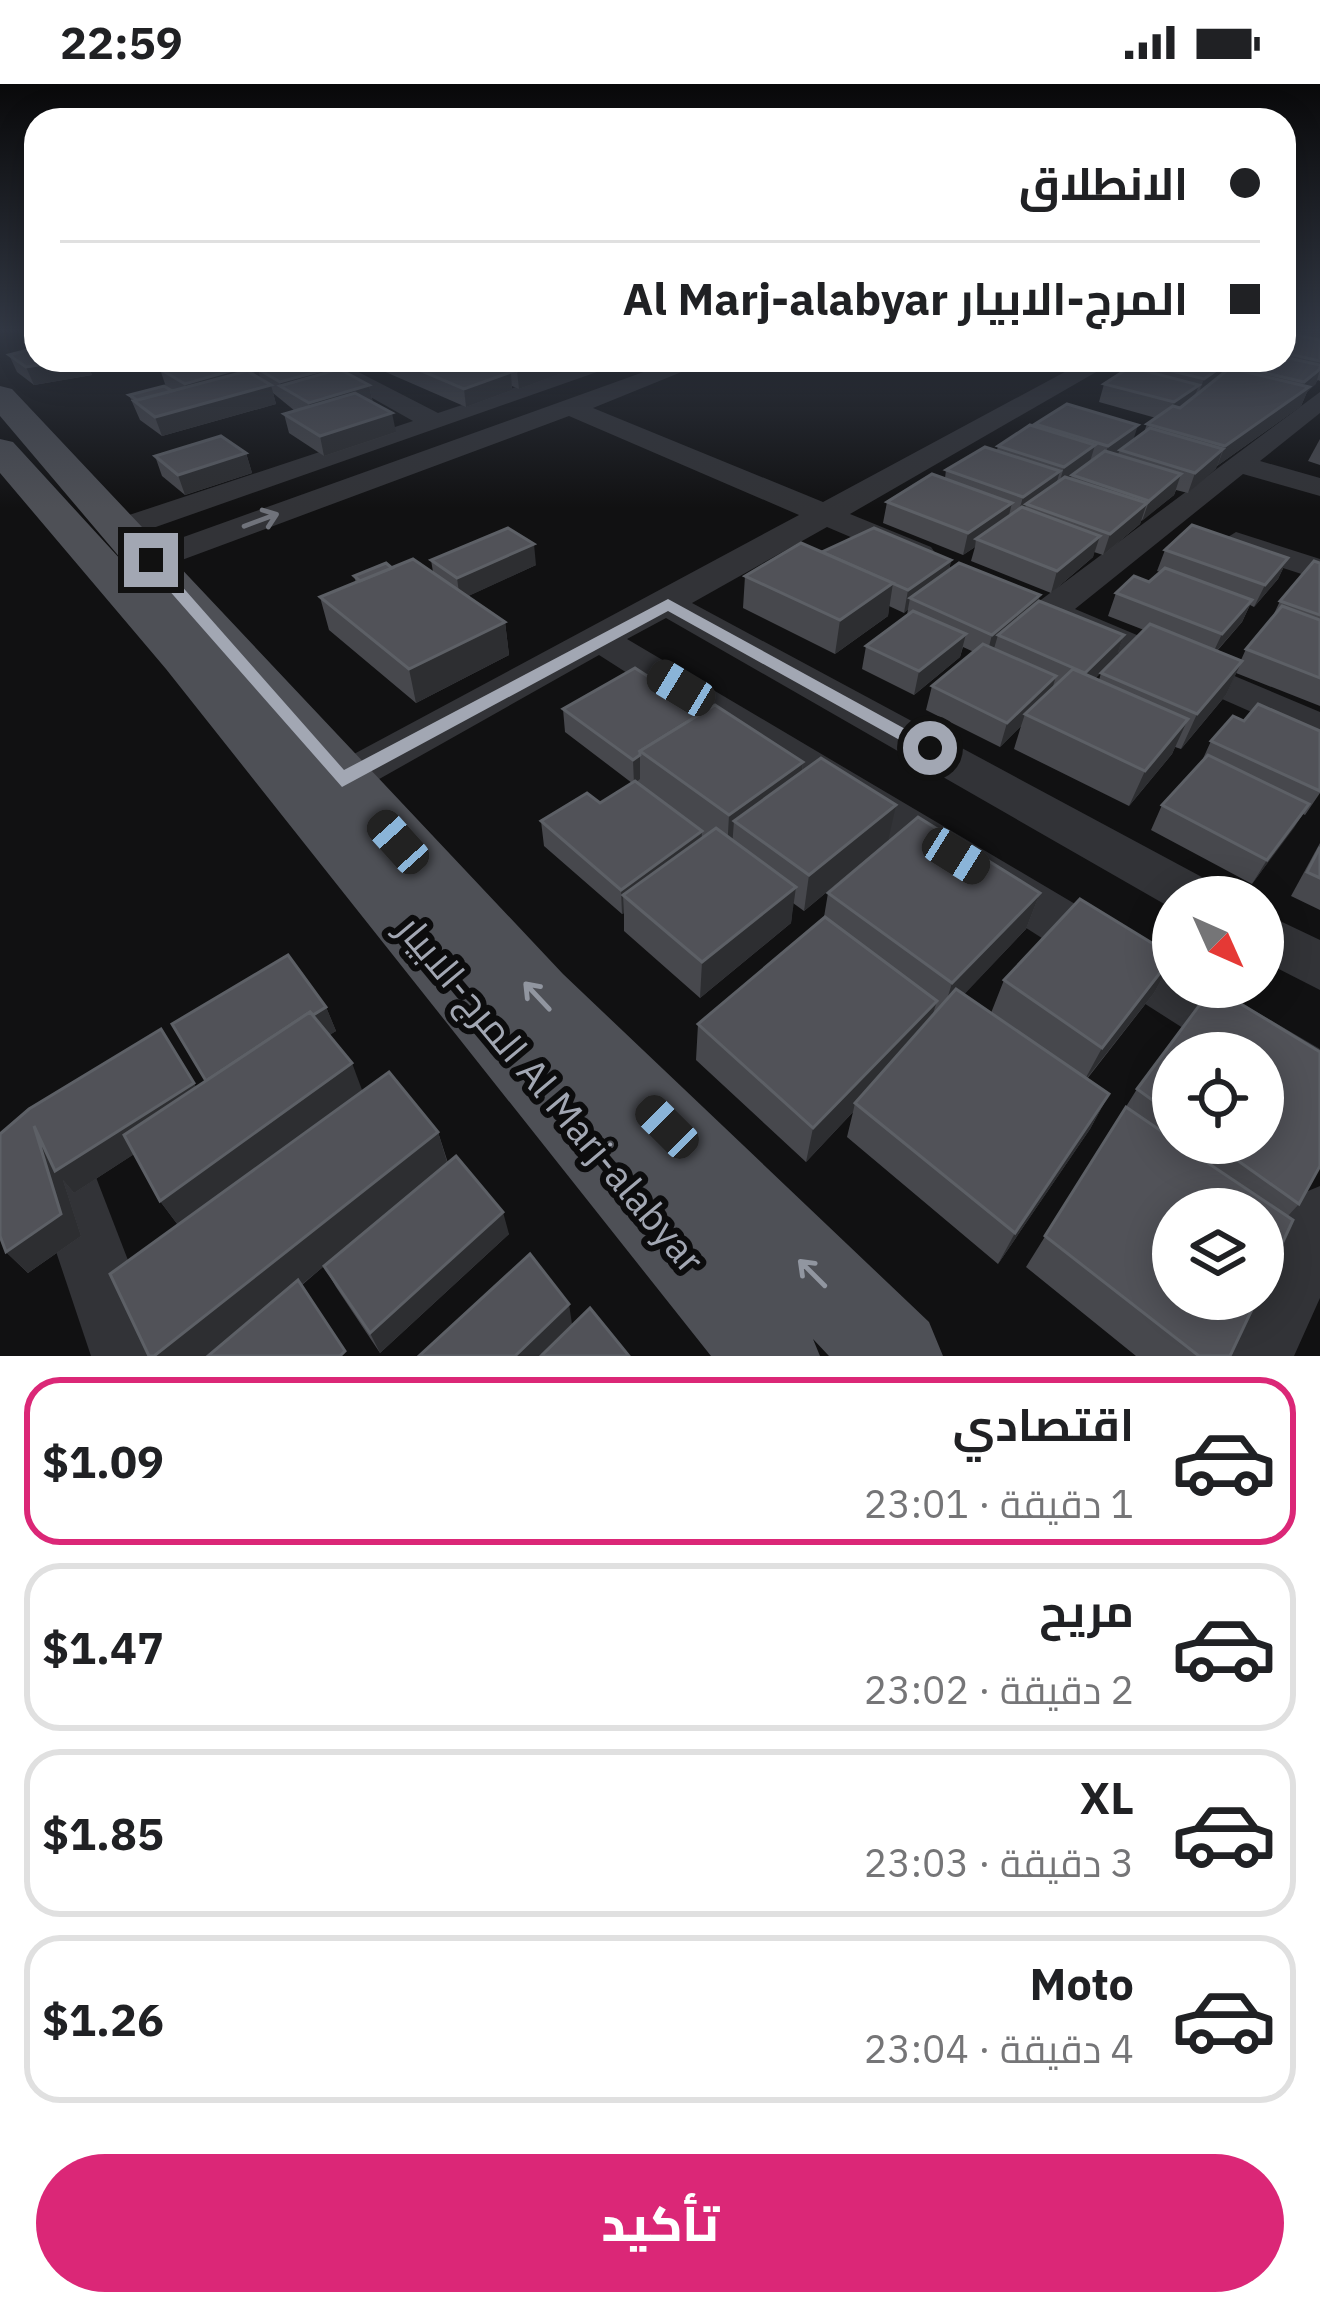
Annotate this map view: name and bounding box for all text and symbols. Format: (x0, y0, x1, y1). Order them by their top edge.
text: 22:59 (60, 13, 183, 71)
text: الانطلاق (1019, 154, 1188, 212)
text: المرج-الابيار Al Marj-alabyar (622, 269, 1188, 327)
one-way arrow (241, 508, 278, 529)
route end (124, 533, 178, 587)
car (641, 654, 721, 722)
route start (903, 721, 957, 775)
car (361, 803, 435, 881)
car (916, 822, 996, 890)
north arrow (1152, 876, 1284, 1008)
map controls (1152, 876, 1284, 1320)
street label: المرج-الابيار Al Marj-alabyar (384, 903, 716, 1284)
one-way arrow (524, 982, 552, 1012)
button: locate (1152, 1032, 1284, 1164)
car (629, 1089, 705, 1165)
button: layers (1152, 1188, 1284, 1320)
one-way arrow (798, 1259, 827, 1288)
text: اقتصادي (953, 1395, 1134, 1453)
icon: car (1170, 1407, 1278, 1515)
text: $1.09 (42, 1432, 164, 1490)
text: 1 دقيقة · 23:01 (864, 1478, 1134, 1529)
text: مريح (1039, 1581, 1134, 1639)
icon: car (1170, 1593, 1278, 1701)
text: $1.47 (42, 1618, 164, 1676)
text: 2 دقيقة · 23:02 (864, 1664, 1134, 1715)
text: XL (1080, 1768, 1134, 1826)
icon: car (1170, 1779, 1278, 1887)
text: $1.85 (42, 1804, 164, 1862)
text: 3 دقيقة · 23:03 (864, 1837, 1134, 1888)
text: Moto (1030, 1954, 1134, 2012)
icon: car (1170, 1965, 1278, 2073)
text: $1.26 (42, 1990, 164, 2048)
text: 4 دقيقة · 23:04 (864, 2023, 1134, 2074)
button: تأكيد (36, 2154, 1284, 2292)

